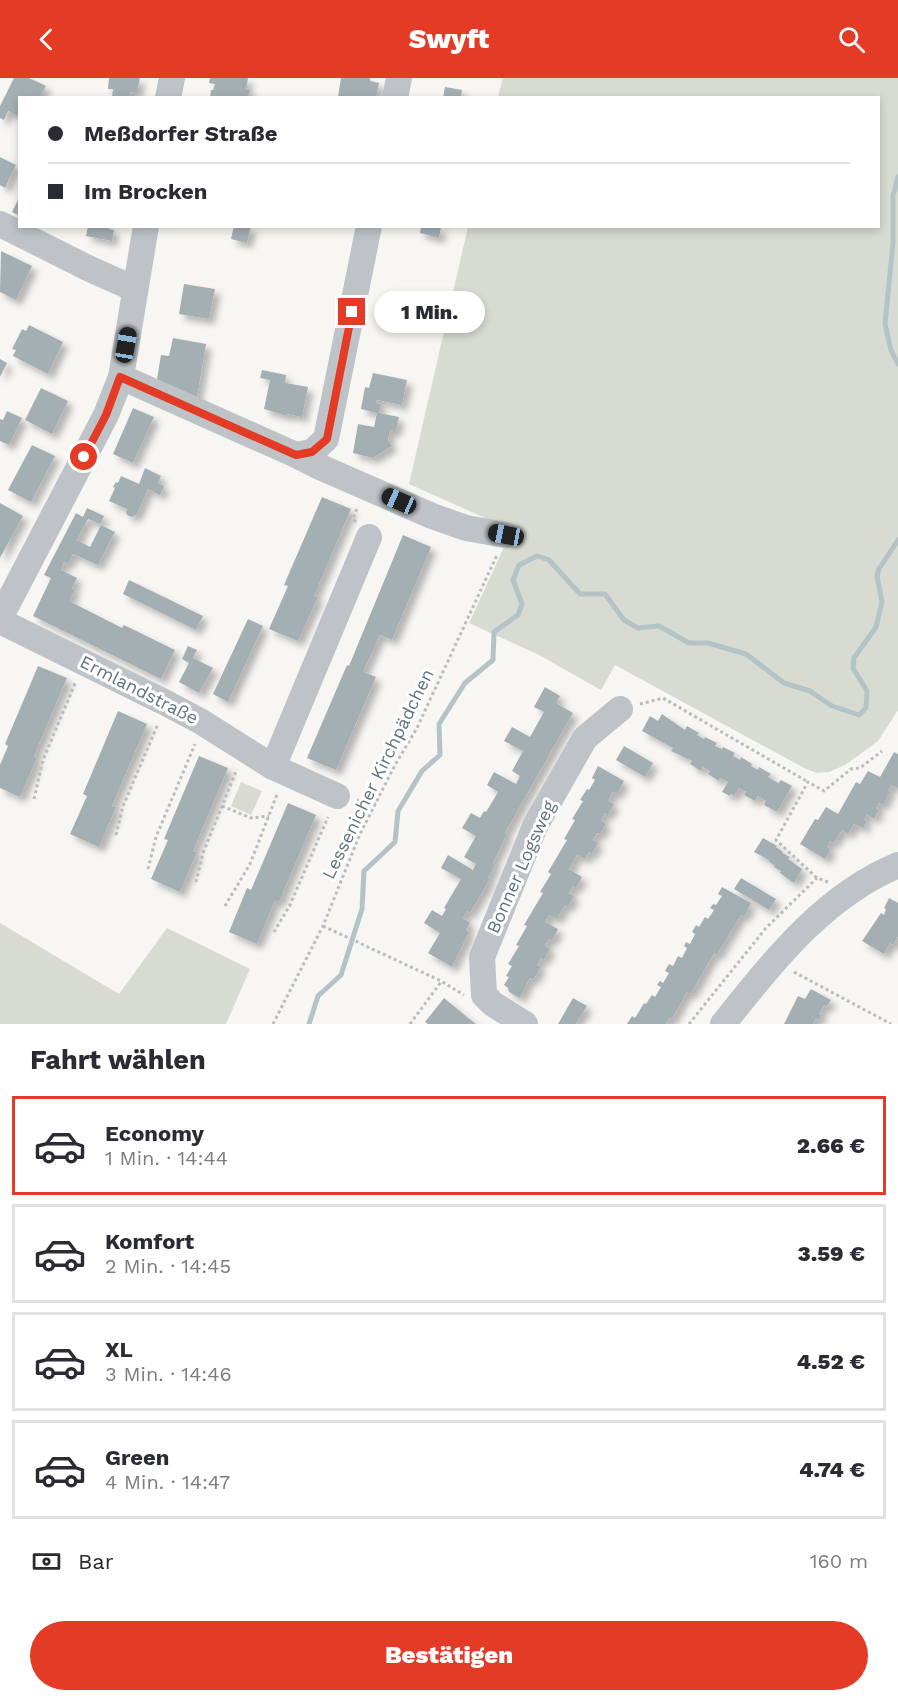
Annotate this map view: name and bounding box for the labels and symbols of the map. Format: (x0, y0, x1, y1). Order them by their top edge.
callout: 1 Min. (373, 291, 484, 333)
route end (338, 298, 365, 325)
car (114, 326, 138, 364)
route start (70, 443, 97, 470)
car (379, 485, 419, 517)
car (487, 523, 525, 547)
street label: Ermlandstraße (77, 651, 202, 728)
street label: Lessenicher Kirchpädchen (317, 665, 438, 882)
street label: Bonner Logsweg (482, 797, 559, 936)

